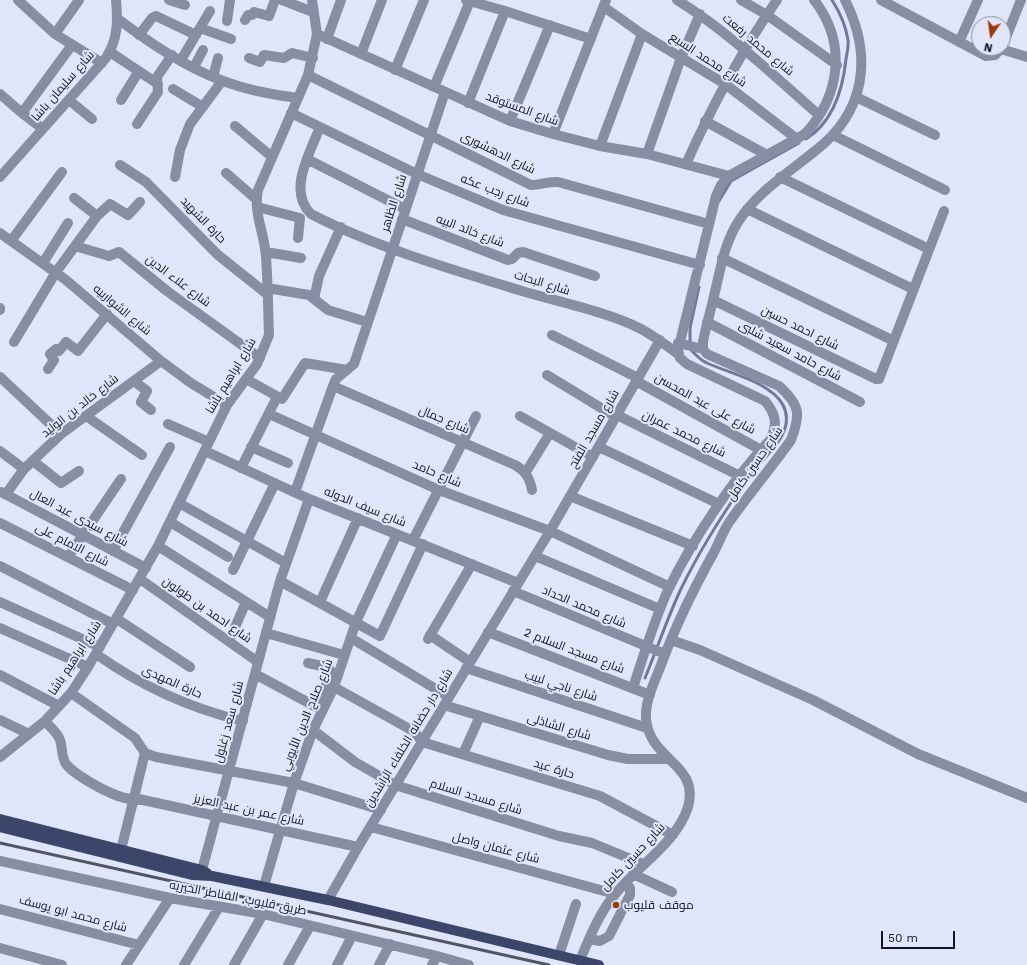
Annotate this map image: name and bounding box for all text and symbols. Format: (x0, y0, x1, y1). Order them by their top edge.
street label: شارع محمد رفعت (719, 11, 797, 79)
north arrow (971, 16, 1011, 56)
street label: شارع محمد السبع (667, 30, 749, 90)
text: N (983, 40, 994, 54)
street label: شارع سليمان باشا (29, 48, 97, 124)
street label: شارع المستوقد (484, 89, 560, 129)
street label: شارع الدهشورى (458, 129, 538, 177)
street label: شارع رجب عكه (458, 171, 532, 211)
street label: شارع الظاهر (378, 172, 410, 234)
street label: حارة الشهيد (177, 194, 229, 246)
street label: شارع خالد البيه (434, 211, 506, 251)
street label: شارع علاء الدين (143, 252, 213, 310)
street label: شارع البحات (512, 268, 572, 298)
street label: شارع الشواربيه (90, 282, 154, 338)
street label: شارع احمد حسين (759, 303, 841, 353)
street label: شارع حامد سعيد شلبى (736, 318, 844, 384)
street label: شارع ابراهيم باشا (203, 335, 259, 417)
street label: شارع على عبد المحسن (652, 370, 758, 438)
street label: شارع خالد بن الوليد (39, 371, 121, 441)
street label: شارع مسجد الفتح (566, 387, 622, 471)
street label: شارع جمال (417, 403, 471, 437)
street label: شارع محمد عمران (640, 408, 728, 460)
street label: شارع حسين كامل (724, 424, 786, 504)
street label: شارع حامد (410, 457, 464, 491)
street label: شارع سيف الدوله (322, 484, 408, 530)
street label: شارع سيدى عبد العال (28, 486, 130, 550)
street label: شارع الامام على (33, 520, 111, 570)
street label: شارع احمد بن طولون (160, 574, 254, 646)
street label: شارع محمد الحداد (540, 583, 628, 631)
street label: شارع ابراهيم باشا (46, 618, 104, 698)
street label: شارع مسجد السلام 2 (522, 625, 626, 677)
street label: شارع صلاح الدين الأيوبي (278, 657, 336, 773)
street label: حارة المهدى (140, 662, 204, 702)
street label: شارع دار حضانه الخلفاء الراشدين (362, 666, 456, 810)
street label: شارع ناجي لبيب (523, 667, 599, 705)
street label: شارع سعد زغلول (211, 679, 247, 765)
street label: شارع الشاذلى (525, 711, 593, 743)
street label: حارة عيد (532, 756, 576, 782)
street label: شارع مسجد السلام (428, 776, 524, 818)
street label: شارع عمر بن عبد العزيز (192, 791, 306, 829)
street label: شارع حسين كامل (598, 820, 668, 894)
street label: شارع عثمان واصل (451, 829, 541, 867)
street label: طريق قليوب, القناطر الخيريه (168, 878, 308, 918)
street label: شارع محمد ابو يوسف (17, 893, 129, 935)
place label: موقف قليوب (624, 898, 694, 912)
marker: موقف قليوب (611, 900, 621, 910)
scale bar (883, 923, 957, 949)
text: 50 m (888, 931, 918, 945)

